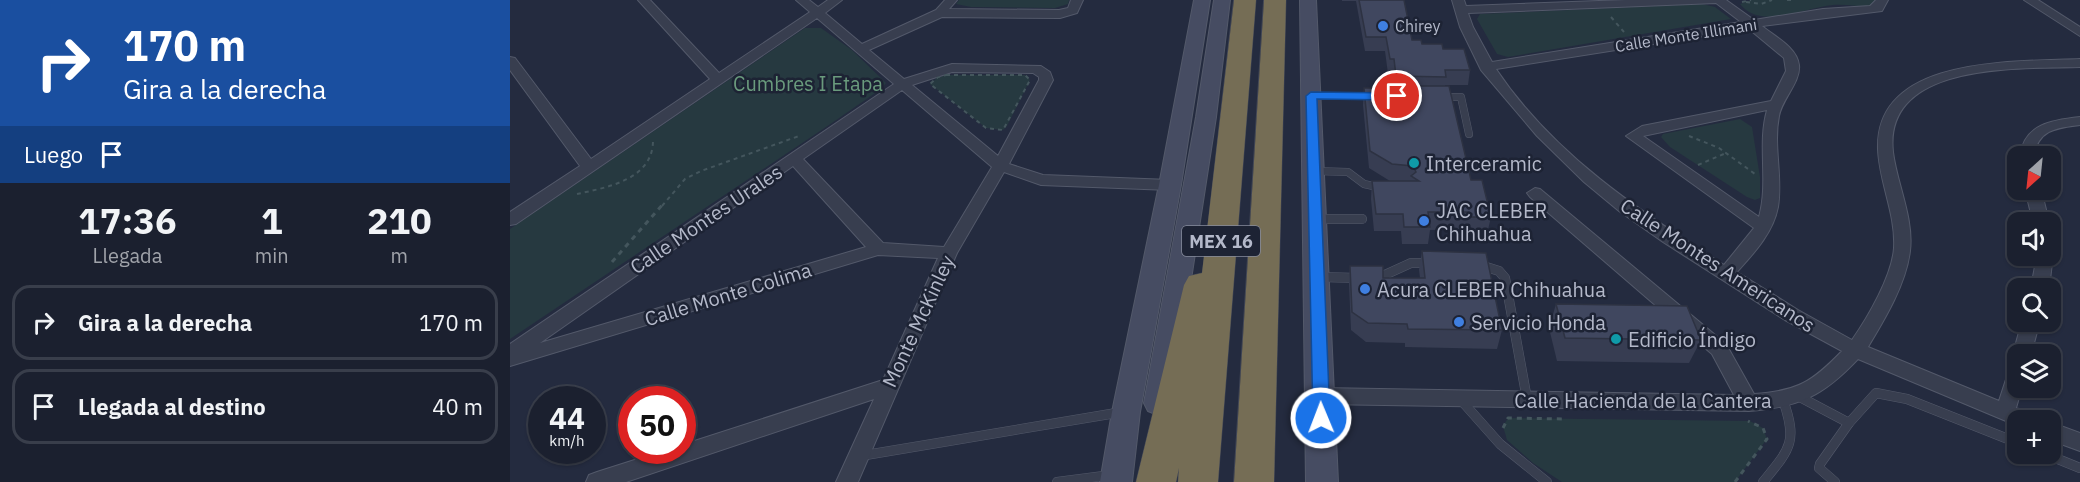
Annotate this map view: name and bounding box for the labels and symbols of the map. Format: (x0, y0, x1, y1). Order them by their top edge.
street label: Calle Monte Illimani (1614, 14, 1758, 56)
place label: Chirey (1395, 16, 1441, 36)
marker: Chirey (1376, 19, 1390, 33)
park label: Cumbres I Etapa (733, 70, 883, 97)
pin (1371, 70, 1422, 121)
north arrow (2007, 146, 2061, 200)
place label: Interceramic (1426, 150, 1542, 177)
marker: Interceramic (1407, 156, 1421, 170)
street label: Calle Montes Urales (624, 158, 788, 280)
street label: Calle Montes Americanos (1615, 192, 1821, 338)
place label: JAC CLEBER Chihuahua (1436, 197, 1547, 247)
marker: JAC CLEBER Chihuahua (1417, 214, 1431, 228)
road number: MEX 16 (1182, 226, 1260, 256)
street label: Monte McKinley (876, 250, 960, 392)
street label: Calle Monte Colima (641, 256, 815, 332)
place label: Acura CLEBER Chihuahua (1377, 276, 1606, 303)
marker: Acura CLEBER Chihuahua (1358, 282, 1372, 296)
place label: Servicio Honda (1471, 309, 1606, 336)
marker: Servicio Honda (1452, 315, 1466, 329)
place label: Edificio Índigo (1628, 326, 1756, 353)
marker: Edificio Índigo (1609, 332, 1623, 346)
speed limit sign: 50 (618, 386, 696, 464)
position arrow (1289, 386, 1353, 450)
street label: Calle Hacienda de la Cantera (1514, 387, 1772, 414)

